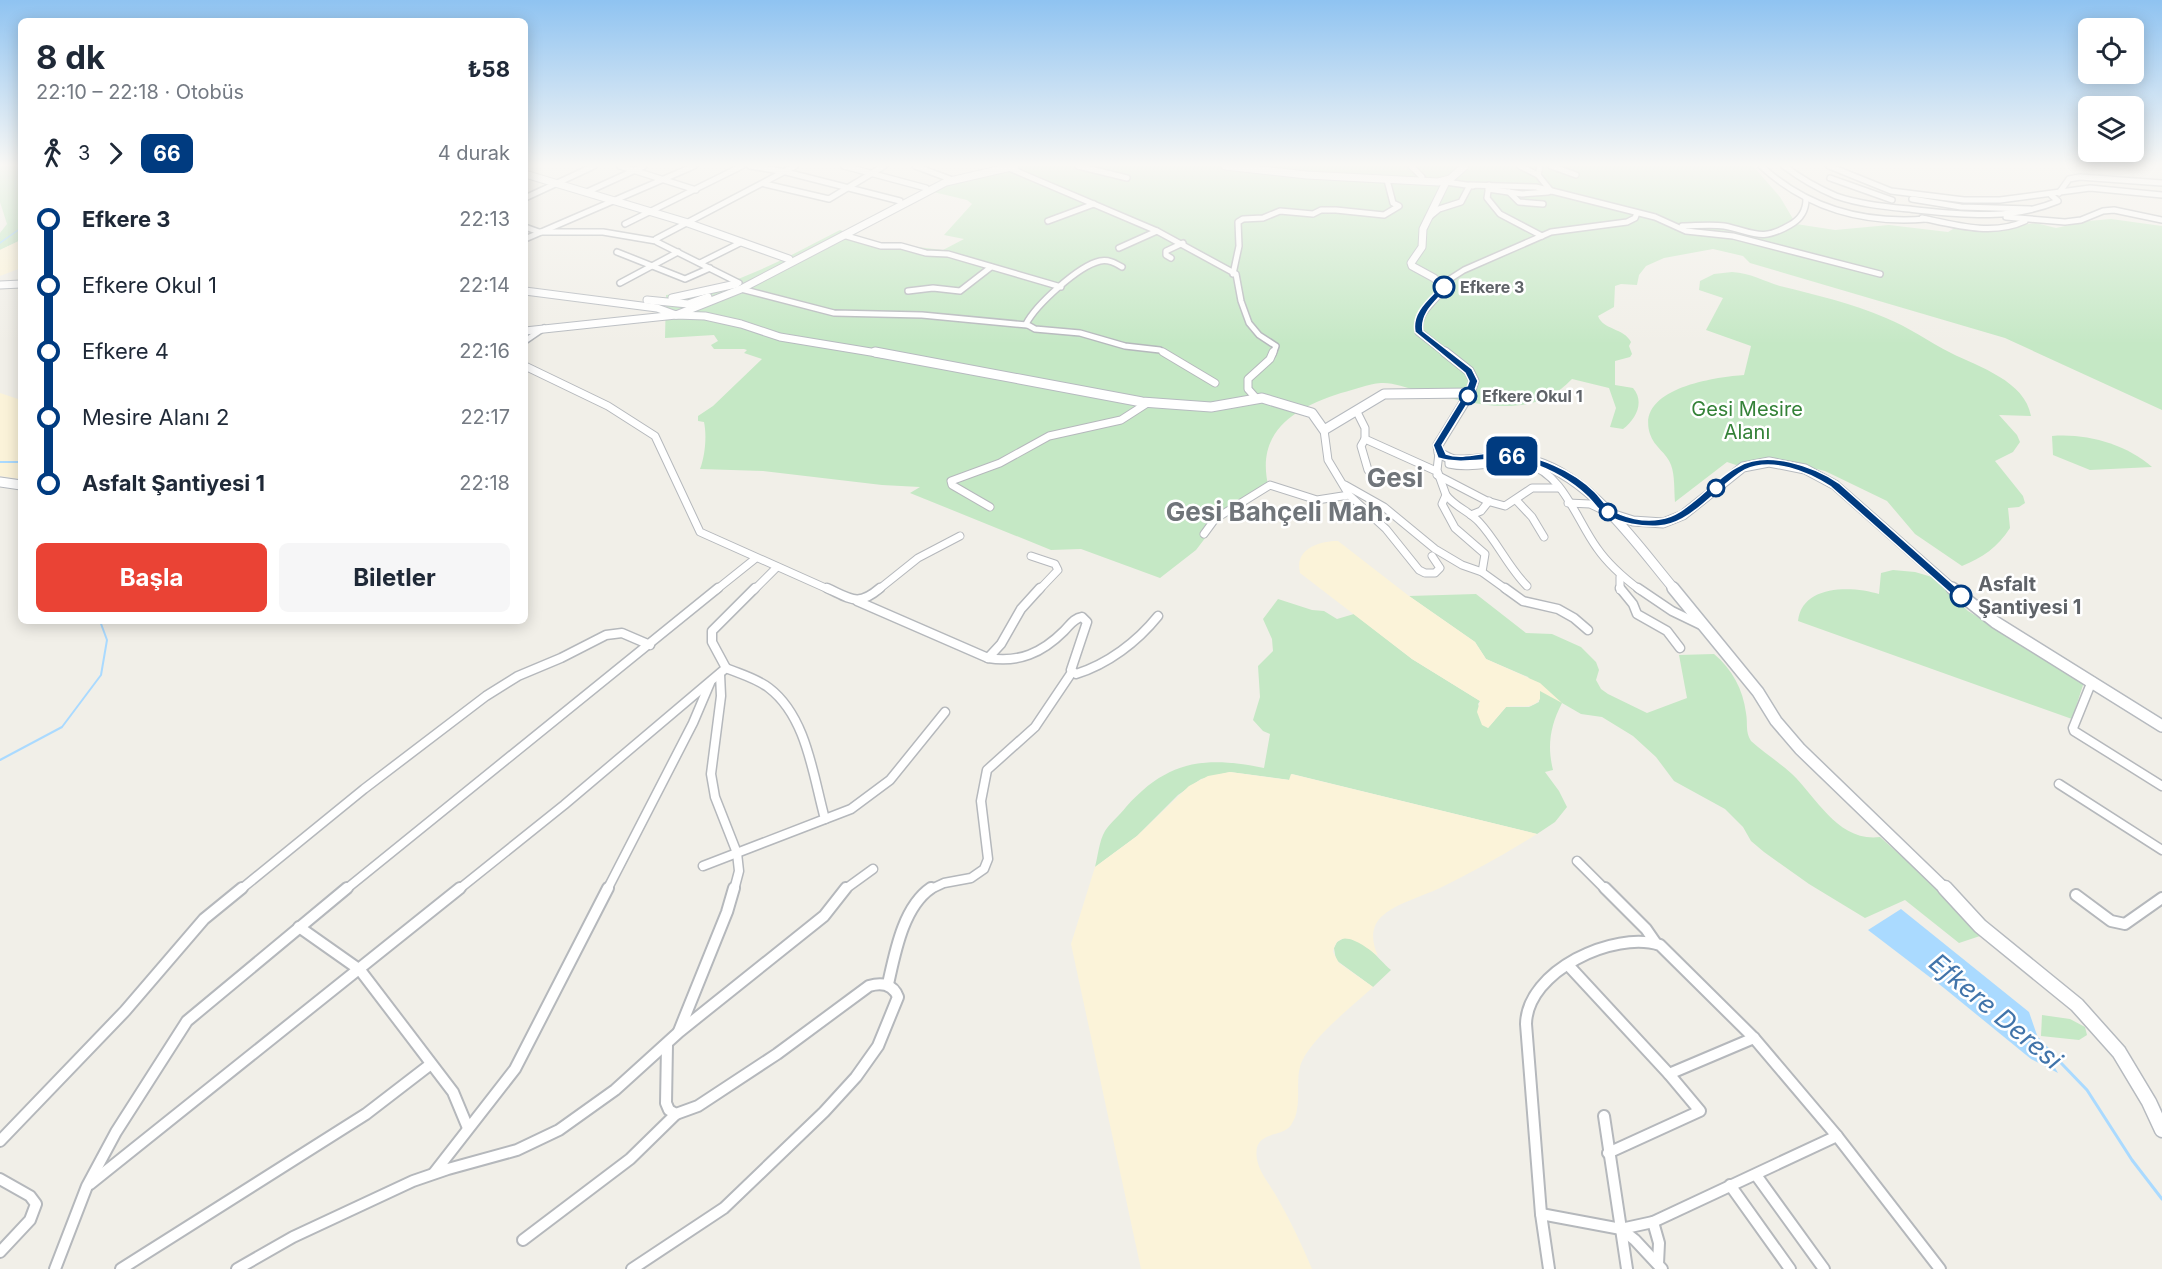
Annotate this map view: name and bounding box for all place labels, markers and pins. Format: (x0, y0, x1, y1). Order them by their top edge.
marker: Efkere 3 (1433, 276, 1455, 298)
place label: Efkere 3 (1460, 277, 1524, 297)
place label: Efkere Okul 1 (1482, 386, 1583, 406)
marker: Efkere Okul 1 (1459, 387, 1477, 405)
unlabelled marker (1707, 479, 1725, 497)
unlabelled marker (1599, 503, 1617, 521)
place label: Asfalt Şantiyesi 1 (1978, 572, 2081, 619)
marker: Asfalt Şantiyesi 1 (1950, 585, 1972, 607)

